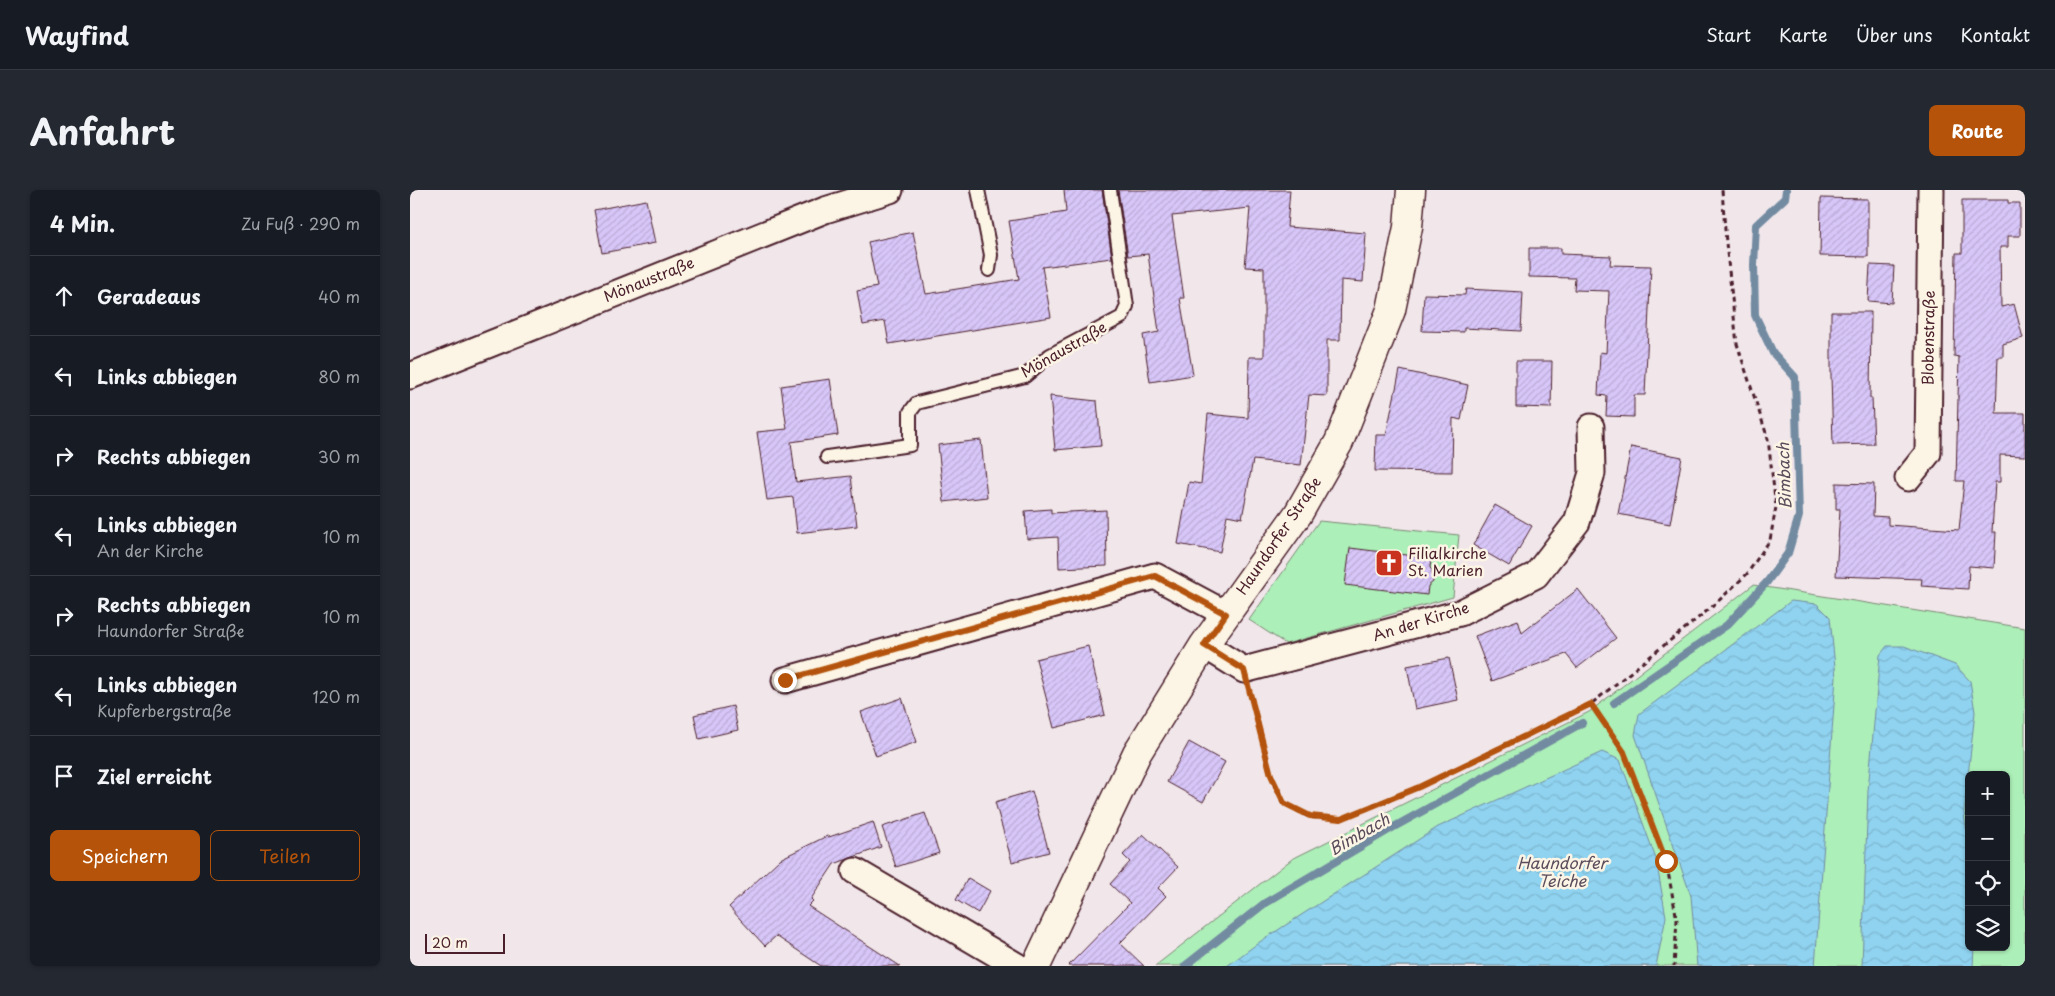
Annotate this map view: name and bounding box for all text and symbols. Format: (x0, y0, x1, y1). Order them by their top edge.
text: Wayfind (25, 17, 129, 53)
text: Start (1706, 21, 1751, 48)
text: Karte (1779, 21, 1828, 48)
text: Über uns (1856, 21, 1932, 48)
text: Kontakt (1960, 21, 2030, 48)
text: Anfahrt (30, 104, 175, 157)
button: Route (1929, 105, 2025, 156)
text: 4 Min. (50, 207, 115, 239)
text: Zu Fuß · 290 m (241, 211, 360, 235)
street label: Mönaustraße (600, 250, 697, 307)
icon: ahead (50, 282, 78, 310)
text: Geradeaus (97, 282, 201, 310)
text: 40 m (318, 284, 360, 308)
street label: Blobenstraße (1915, 290, 1940, 386)
street label: Mönaustraße (1016, 315, 1110, 383)
icon: left (50, 362, 78, 390)
text: Links abbiegen (97, 362, 237, 390)
text: 80 m (318, 364, 360, 388)
icon: right (50, 442, 78, 470)
text: Rechts abbiegen (97, 442, 251, 470)
water label: Bimbach (1770, 442, 1796, 510)
text: 30 m (318, 444, 360, 468)
street label: Haundorfer Straße (1230, 471, 1326, 599)
text: Links abbiegen (97, 510, 237, 538)
icon: left (50, 522, 78, 550)
text: 10 m (323, 524, 360, 548)
text: An der Kirche (97, 538, 203, 562)
place label: Filialkirche St. Marien (1408, 541, 1487, 581)
church icon: Filialkirche St. Marien (1374, 548, 1404, 578)
text: Rechts abbiegen (97, 590, 251, 618)
street label: An der Kirche (1369, 595, 1472, 646)
icon: right (50, 602, 78, 630)
text: 10 m (323, 604, 360, 628)
text: Haundorfer Straße (97, 618, 244, 642)
route end (774, 669, 797, 692)
text: Links abbiegen (97, 670, 237, 698)
icon: left (50, 682, 78, 710)
text: 120 m (313, 684, 360, 708)
text: Kupferbergstraße (97, 698, 231, 722)
icon: arrive (50, 762, 78, 790)
text: Ziel erreicht (97, 762, 212, 790)
map controls (1965, 771, 2010, 951)
button: + (1965, 771, 2010, 816)
water label: Bimbach (1324, 806, 1394, 860)
button: − (1965, 816, 2010, 861)
button: Speichern (50, 830, 200, 881)
button: Teilen (210, 830, 360, 881)
water label: Haundorfer Teiche (1517, 850, 1609, 892)
route start (1655, 850, 1678, 873)
button: locate (1965, 861, 2010, 906)
button: layers (1965, 906, 2010, 951)
scale bar (425, 931, 505, 954)
text: 20 m (432, 932, 468, 953)

